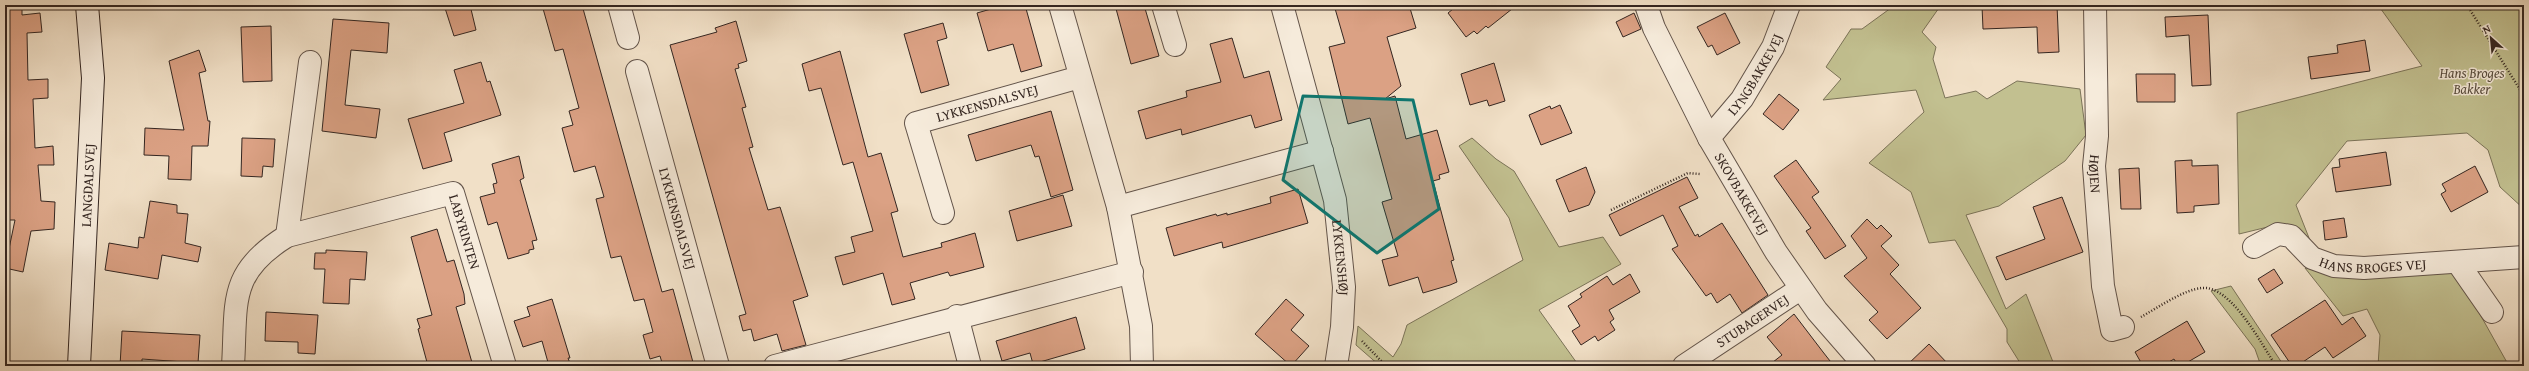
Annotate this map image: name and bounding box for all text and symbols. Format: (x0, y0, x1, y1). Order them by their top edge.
north arrow (2471, 18, 2511, 58)
text: N (2480, 20, 2494, 38)
street label: LYNGBAKKEVEJ (1723, 31, 1787, 119)
park label: Hans Broges Bakker (2438, 63, 2505, 99)
street label: LYKKENSDALSVEJ (934, 79, 1041, 127)
street label: LANGDALSVEJ (76, 143, 100, 228)
street label: SKOVBAKKEVEJ (1710, 149, 1774, 239)
street label: HØJEN (2084, 154, 2106, 194)
street label: LYKKENSDALSVEJ (654, 165, 701, 272)
street label: LABYRINTEN (444, 192, 485, 272)
street label: LYKKENSHØJ (1327, 219, 1354, 296)
street label: HANS BROGES VEJ (2317, 251, 2427, 278)
street label: STUBAGERVEJ (1712, 289, 1793, 352)

